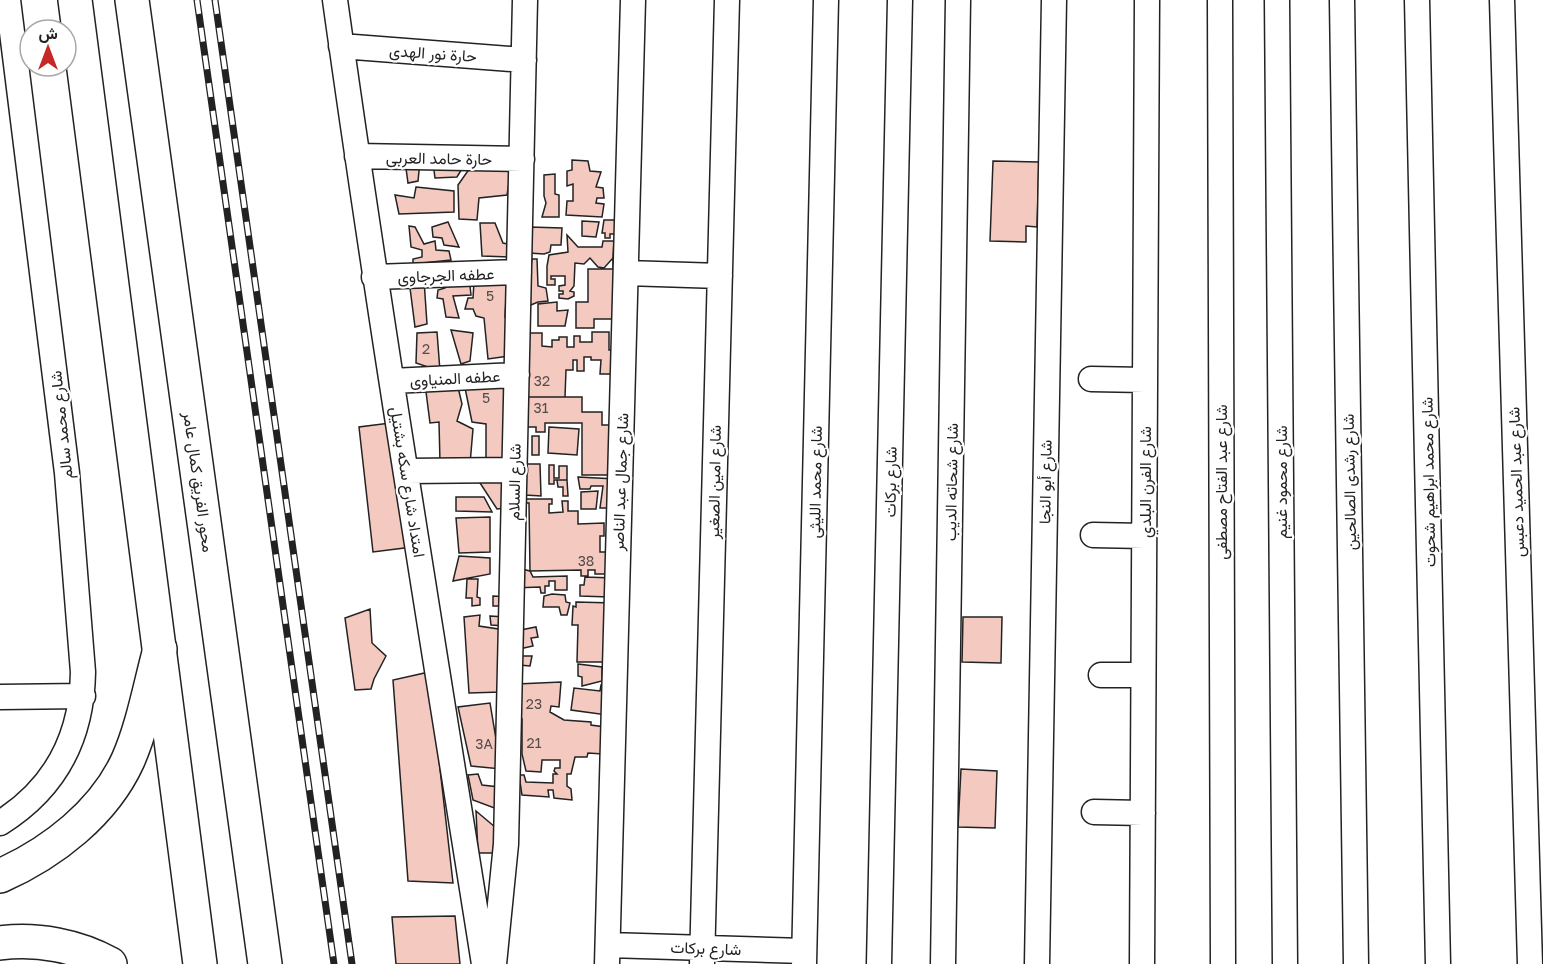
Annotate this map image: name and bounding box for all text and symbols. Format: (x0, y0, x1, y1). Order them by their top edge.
north arrow (18, 18, 78, 78)
text: ش (38, 23, 58, 43)
street label: حارة نور الهدى (388, 40, 478, 67)
street label: حارة حامد العربى (386, 147, 493, 170)
street label: عطفه الجرجاوى (397, 263, 495, 288)
house number: 5 (486, 287, 494, 304)
house number: 2 (422, 340, 430, 357)
street label: عطفه المنياوى (409, 366, 501, 391)
street label: شارع محمد سالم (45, 370, 79, 480)
house number: 32 (534, 372, 550, 389)
house number: 5 (482, 389, 490, 406)
street label: شارع محمد ابراهيم شحوت (1417, 397, 1441, 567)
house number: 31 (534, 399, 549, 416)
street label: شارع عبد الفتاح مصطفى (1211, 404, 1233, 560)
street label: امتداد شارع سكه بشتيل (384, 405, 430, 559)
street label: شارع عبد الحميد دعبس (1503, 406, 1531, 558)
street label: محور الفريق كمال عامر (178, 409, 219, 554)
street label: شارع جمال عبد الناصر (608, 413, 634, 553)
street label: شارع رشدى الصالحين (1338, 414, 1362, 550)
street label: شارع شحاته الديب (940, 423, 964, 541)
street label: شارع امين الصغير (703, 425, 727, 540)
street label: شارع محمود غنيم (1271, 425, 1293, 539)
street label: شارع محمد الليثى (804, 426, 828, 539)
street label: شارع الفرن البلدي (1135, 426, 1159, 538)
street label: شارع أبو النجا (1034, 440, 1058, 524)
street label: شارع السلام (503, 443, 527, 521)
street label: شارع بركات (879, 446, 903, 518)
house number: 38 (578, 552, 594, 569)
house number: 23 (526, 695, 542, 712)
house number: 21 (527, 734, 542, 751)
house number: 3A (475, 735, 493, 752)
street label: شارع بركات (670, 937, 742, 961)

